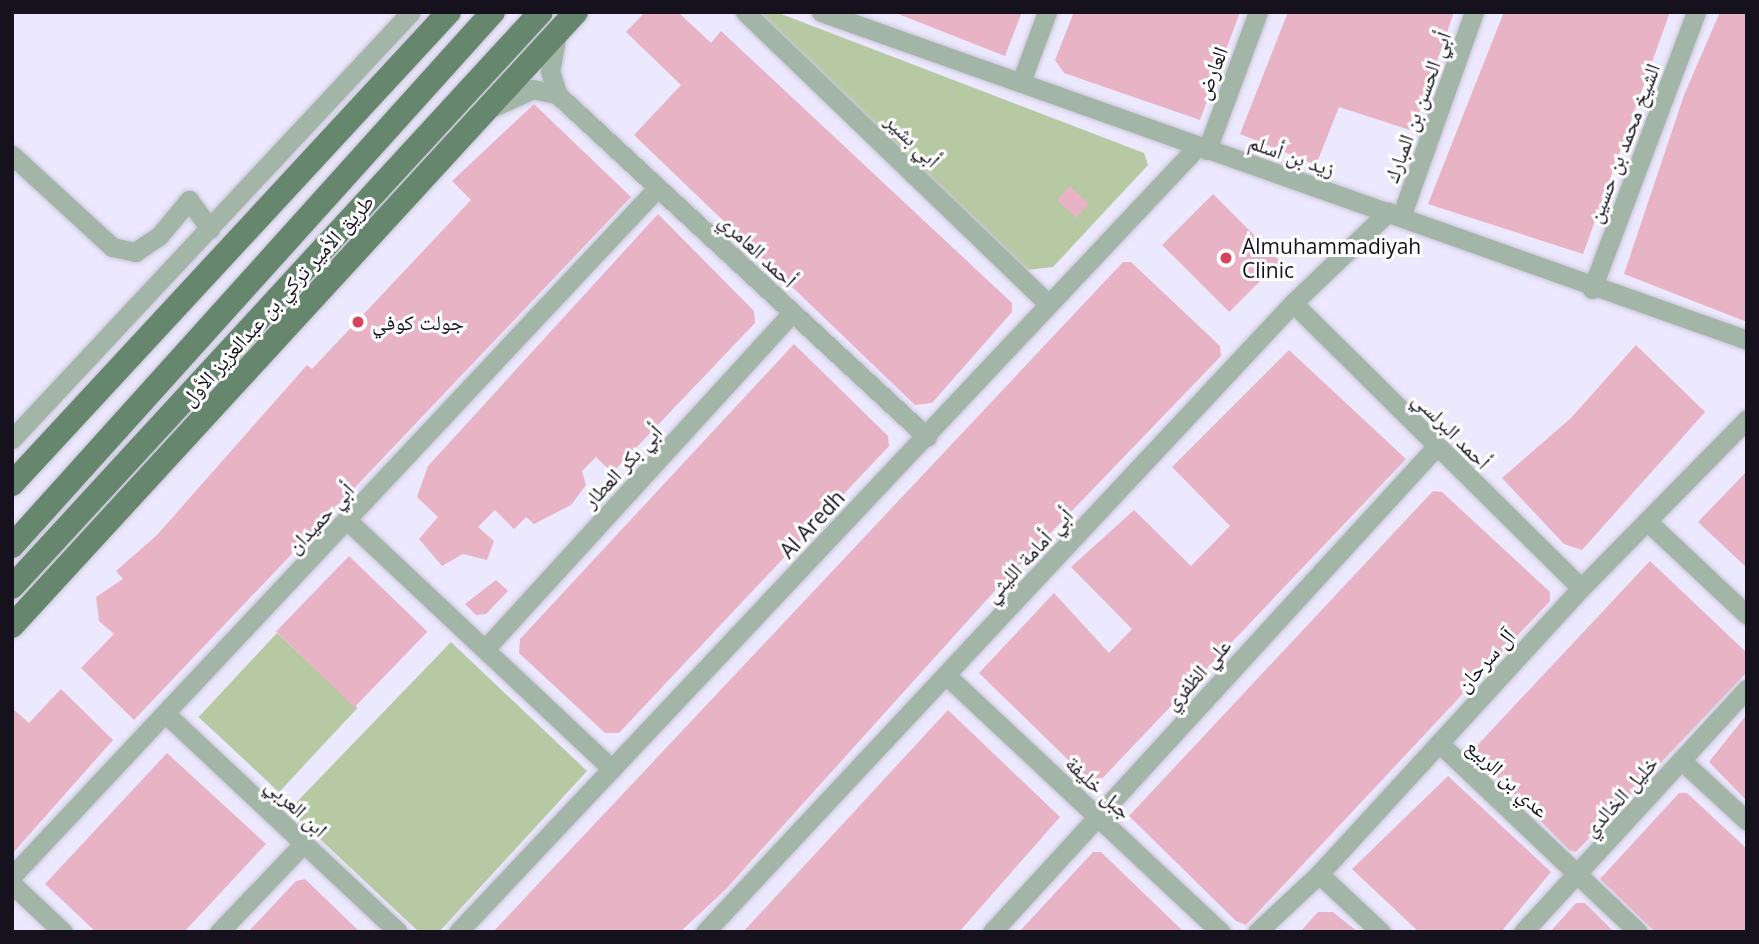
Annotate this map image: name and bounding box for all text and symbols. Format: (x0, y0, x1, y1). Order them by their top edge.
street label: أبي الحسن بن المبارك (1378, 28, 1456, 186)
street label: العارض (1189, 43, 1233, 103)
street label: الشيخ محمد بن حسين (1581, 60, 1665, 226)
street label: أبي بشير (880, 108, 946, 172)
street label: زيد بن أسلم (1246, 129, 1338, 181)
street label: طريق الأمير تركي بن عبدالعزيز الأول (175, 189, 379, 411)
street label: أحمد العامري (714, 208, 802, 292)
place label: Almuhammadiyah Clinic (1242, 233, 1421, 283)
marker: Almuhammadiyah Clinic (1216, 248, 1236, 268)
place label: جولت كوفي (372, 309, 464, 335)
marker: جولت كوفي (350, 314, 366, 330)
street label: أحمد البرلسي (1408, 386, 1496, 474)
street label: أبي بكر العطار (577, 419, 667, 513)
street label: أبي حميدان (281, 477, 359, 559)
street label: Al Aredh (774, 485, 850, 563)
street label: أبي أمامة الليثي (978, 503, 1078, 607)
street label: آل سرحان (1450, 623, 1520, 697)
street label: علي الظفري (1158, 633, 1236, 715)
street label: عدي بن الربيع (1461, 733, 1555, 823)
street label: جبل خليفة (1061, 750, 1137, 824)
street label: خليل الخالدي (1577, 750, 1663, 842)
street label: ابن العربي (261, 772, 333, 842)

